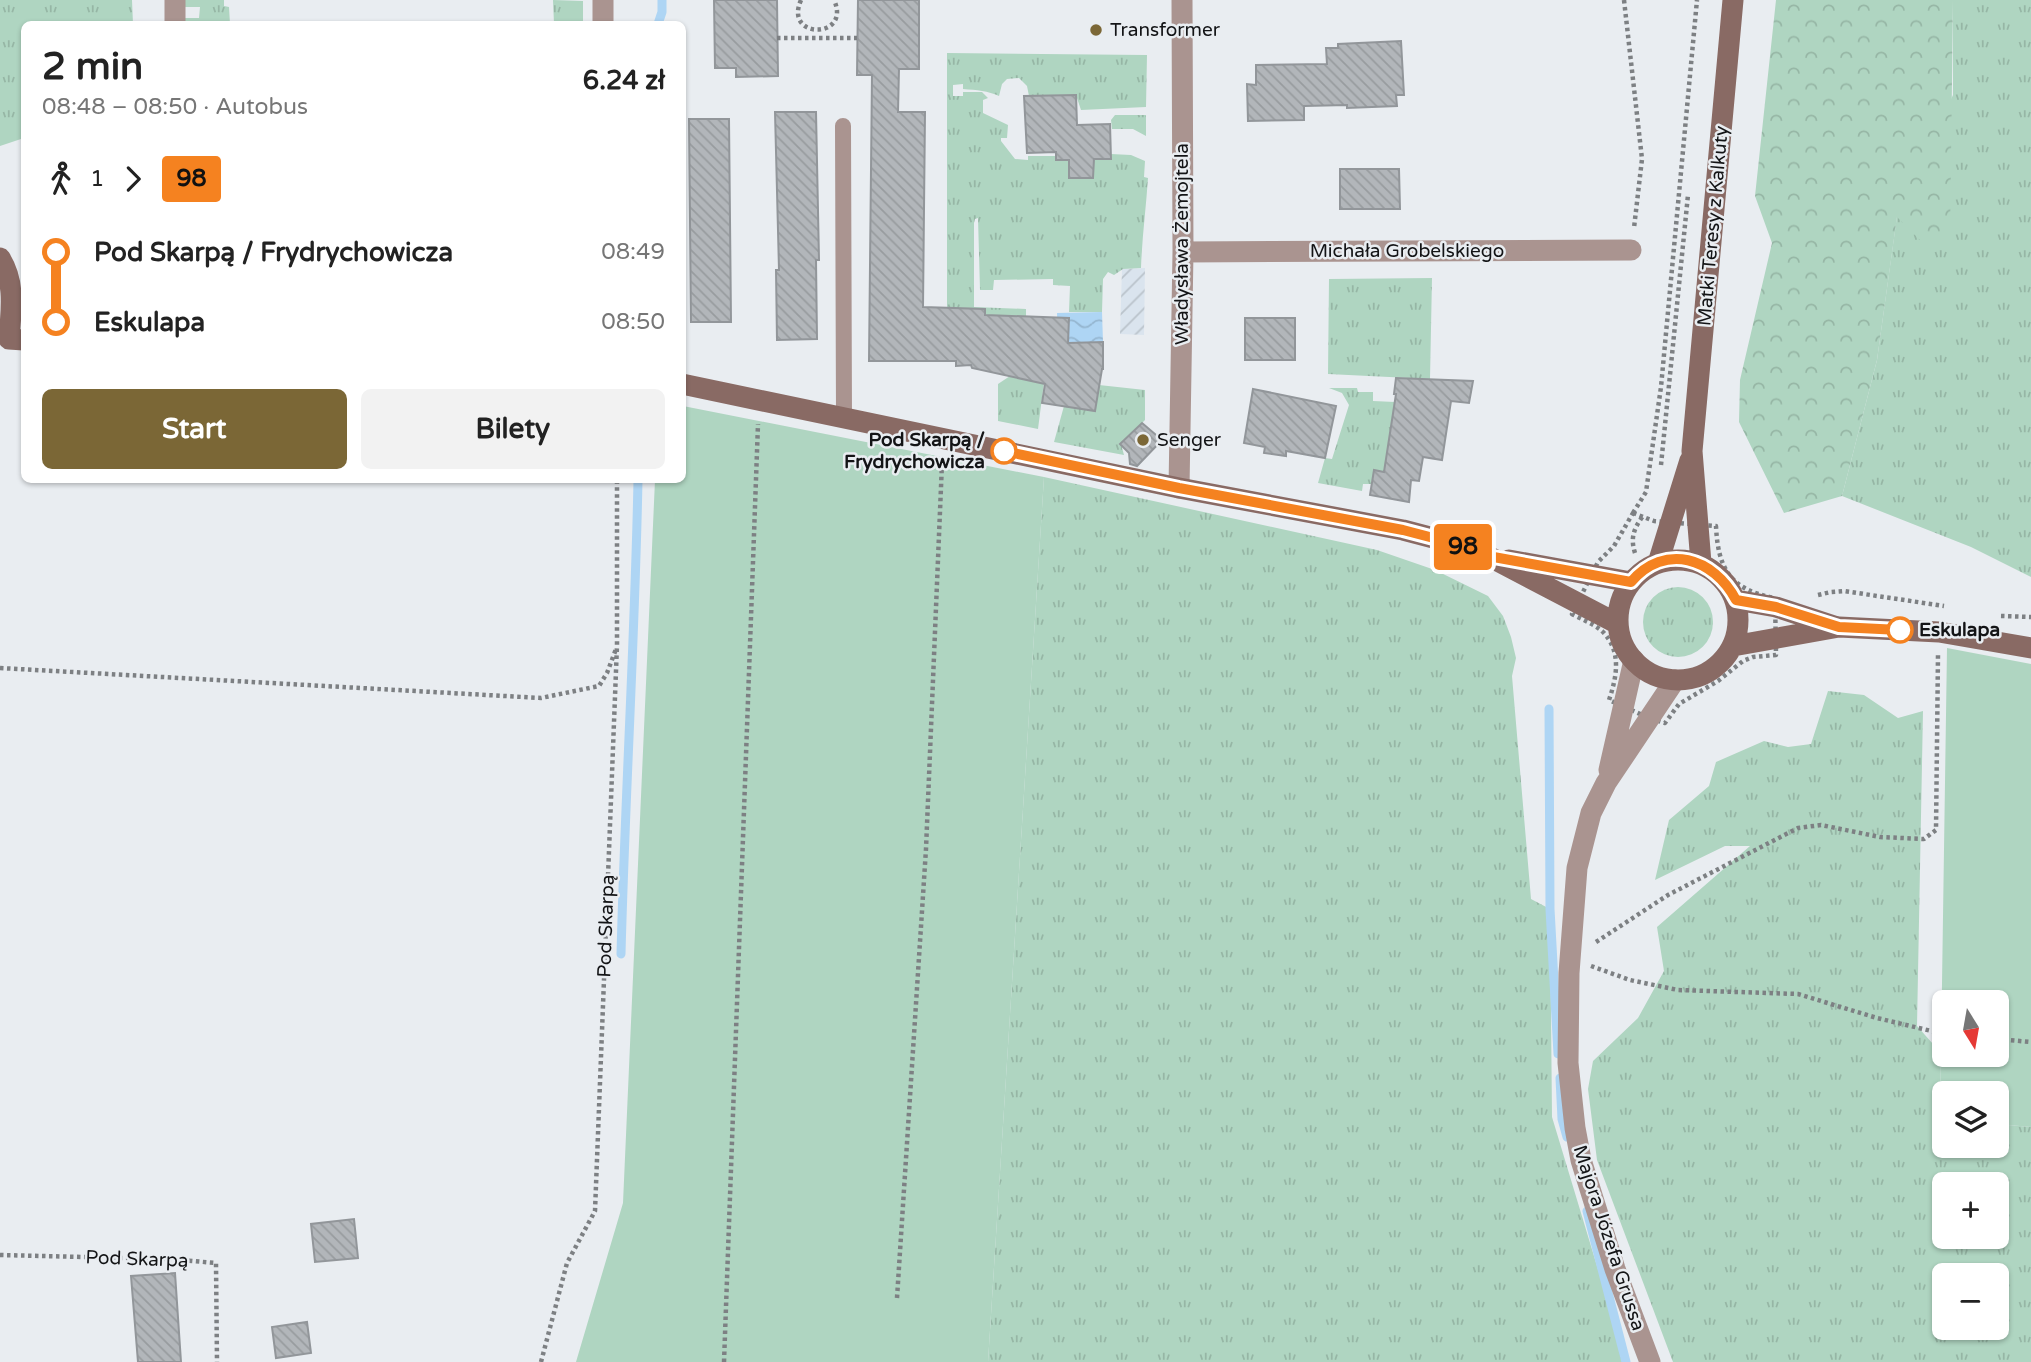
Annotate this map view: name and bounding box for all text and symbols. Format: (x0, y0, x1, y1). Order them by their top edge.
place label: Transformer (1110, 19, 1221, 41)
marker: Transformer (1088, 22, 1104, 38)
text: 2 min (42, 44, 143, 90)
text: 6.24 zł (583, 65, 665, 96)
text: 08:48 – 08:50 · Autobus (42, 93, 308, 121)
street label: Matki Teresy z Kalkuty (1693, 125, 1733, 327)
street label: Władysława Żemojtela (1171, 143, 1193, 345)
icon: walk (42, 160, 80, 198)
icon: forward (114, 160, 152, 198)
text: 98 (176, 164, 207, 193)
text: 1 (90, 165, 104, 193)
text: Pod Skarpą / Frydrychowicza (94, 237, 453, 268)
text: 08:49 (601, 238, 665, 266)
street label: Michała Grobelskiego (1310, 240, 1504, 262)
text: Eskulapa (94, 307, 205, 338)
text: 08:50 (601, 308, 665, 336)
button: Start (42, 389, 347, 469)
button: Bilety (361, 389, 665, 469)
place label: Pod Skarpą / Frydrychowicza (844, 429, 985, 474)
place label: Senger (1157, 429, 1222, 451)
marker: Senger (1135, 432, 1151, 448)
marker: Pod Skarpą / Frydrychowicza (991, 438, 1017, 464)
line badge: 98 (1432, 524, 1494, 570)
text: 98 (1448, 532, 1478, 561)
marker: Eskulapa (1887, 617, 1913, 643)
place label: Eskulapa (1919, 619, 2000, 642)
street label: Pod Skarpą (593, 874, 619, 978)
north arrow (1932, 990, 2009, 1068)
map controls (1932, 990, 2009, 1340)
button: layers (1932, 1081, 2009, 1158)
street label: Majora Józefa Grussa (1569, 1143, 1649, 1333)
button: + (1932, 1172, 2009, 1249)
street label: Pod Skarpą (85, 1246, 189, 1272)
button: − (1932, 1263, 2009, 1340)

